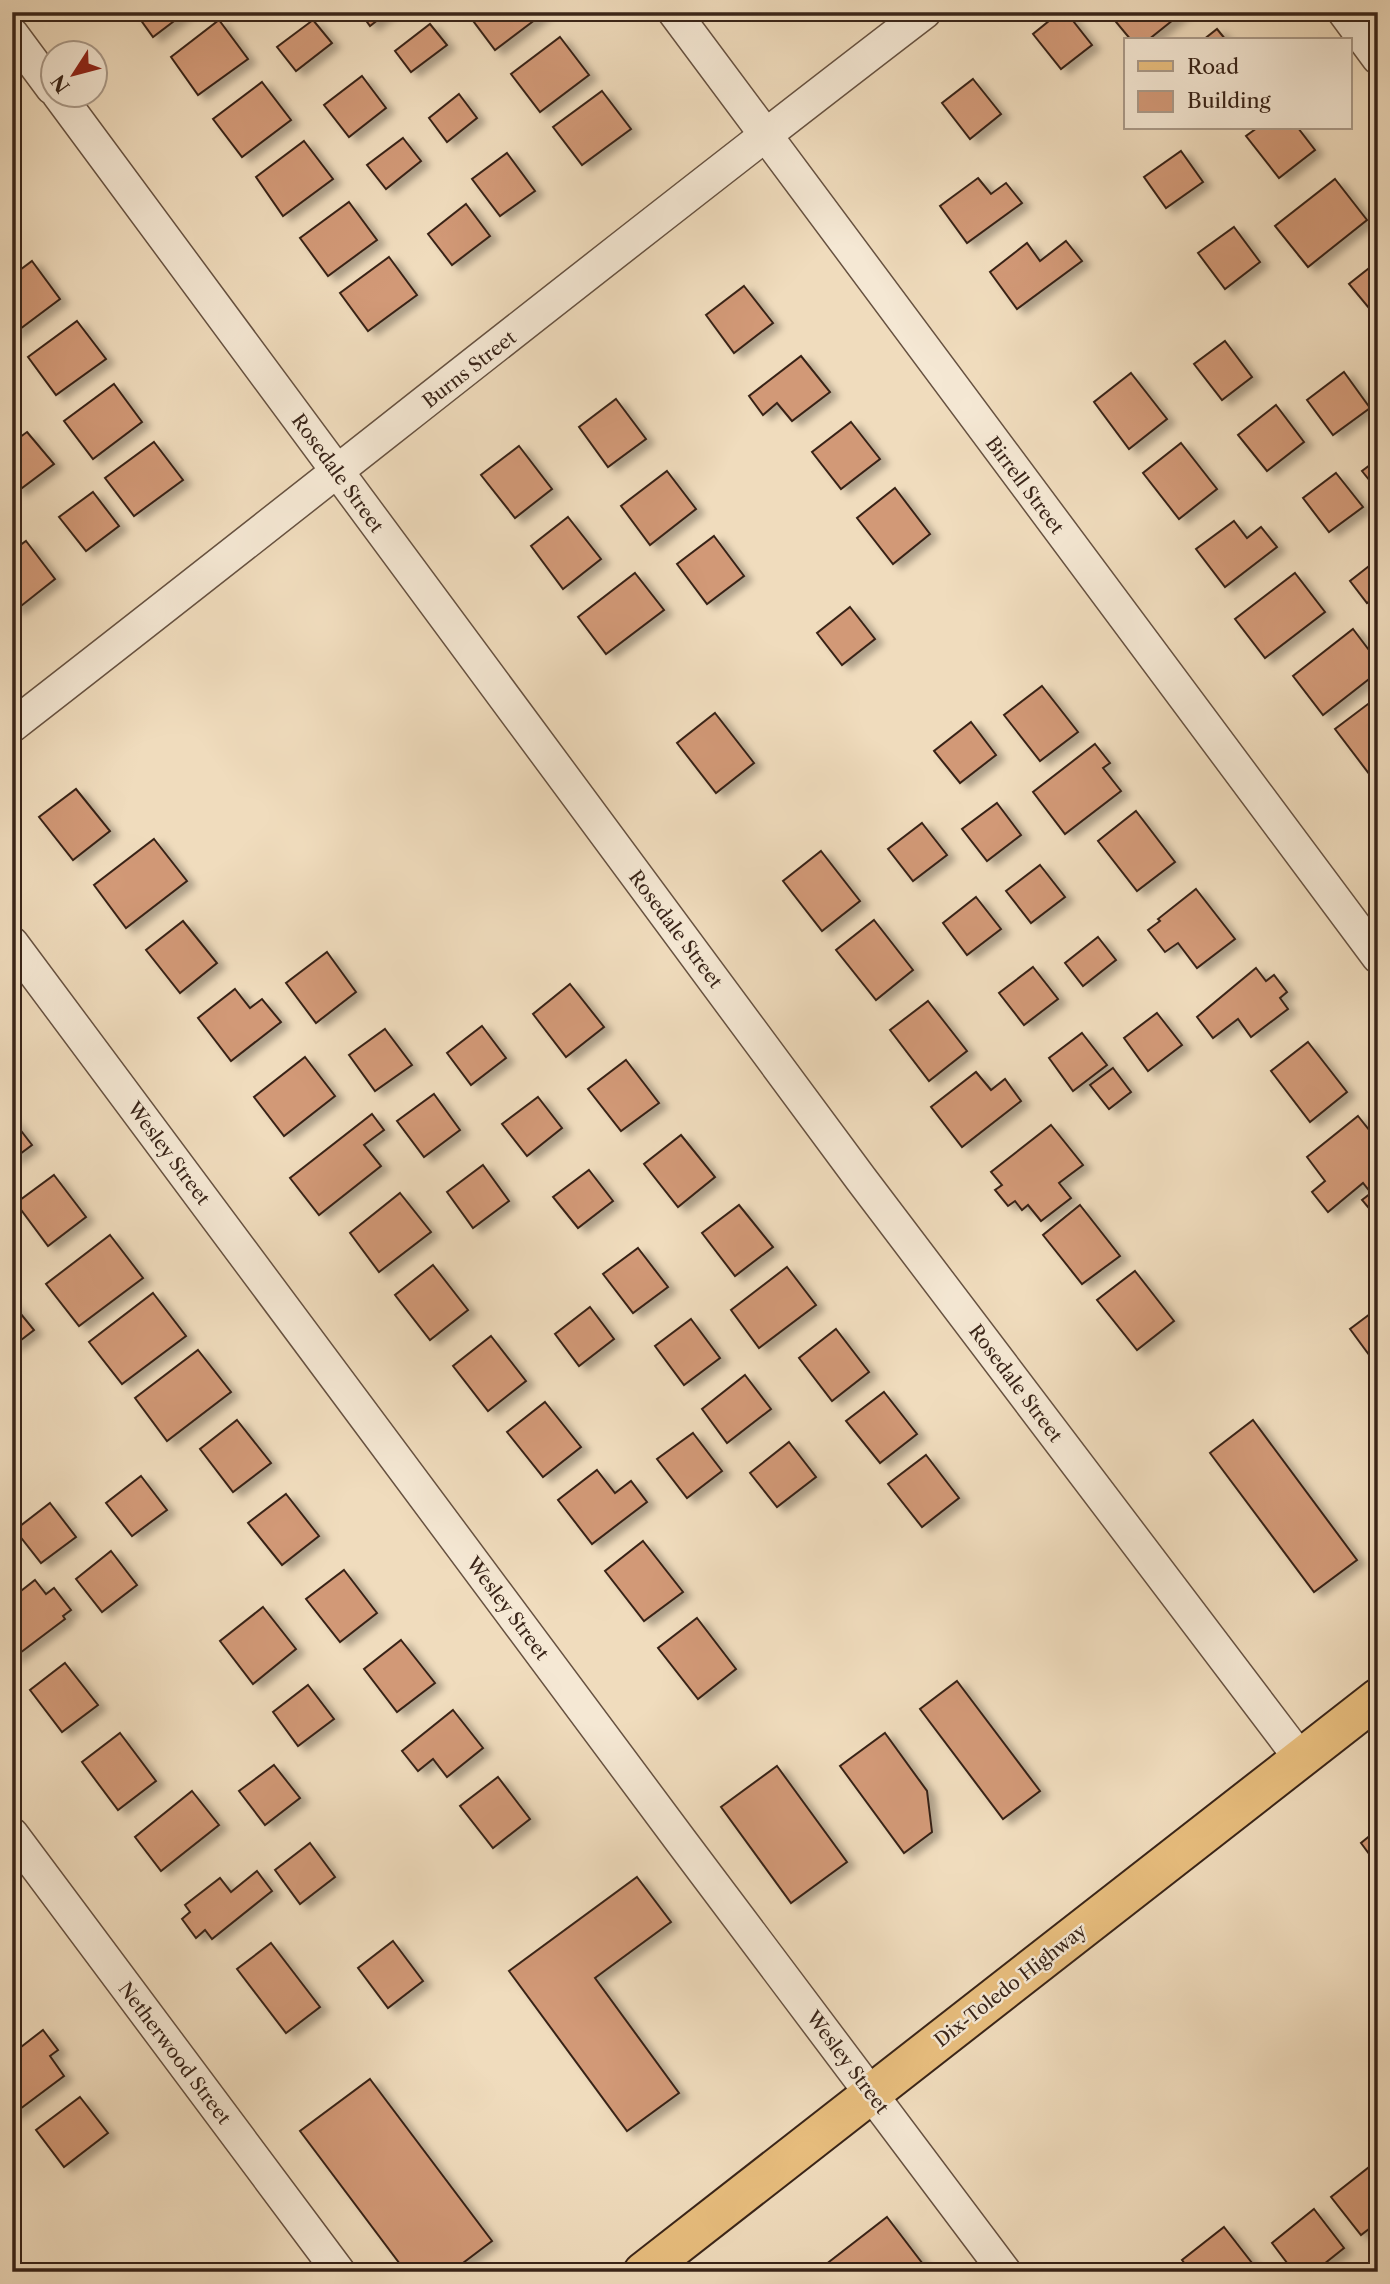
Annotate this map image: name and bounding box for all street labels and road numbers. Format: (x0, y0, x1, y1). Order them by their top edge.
street label: Burns Street (418, 326, 521, 413)
street label: Rosedale Street (287, 409, 389, 537)
street label: Birrell Street (981, 432, 1069, 539)
street label: Rosedale Street (624, 866, 727, 993)
street label: Wesley Street (122, 1097, 215, 1210)
street label: Rosedale Street (964, 1320, 1067, 1447)
street label: Wesley Street (461, 1552, 554, 1665)
street label: Dix-Toledo Highway (930, 1919, 1091, 2052)
street label: Netherwood Street (114, 1978, 236, 2129)
street label: Wesley Street (801, 2006, 894, 2119)

